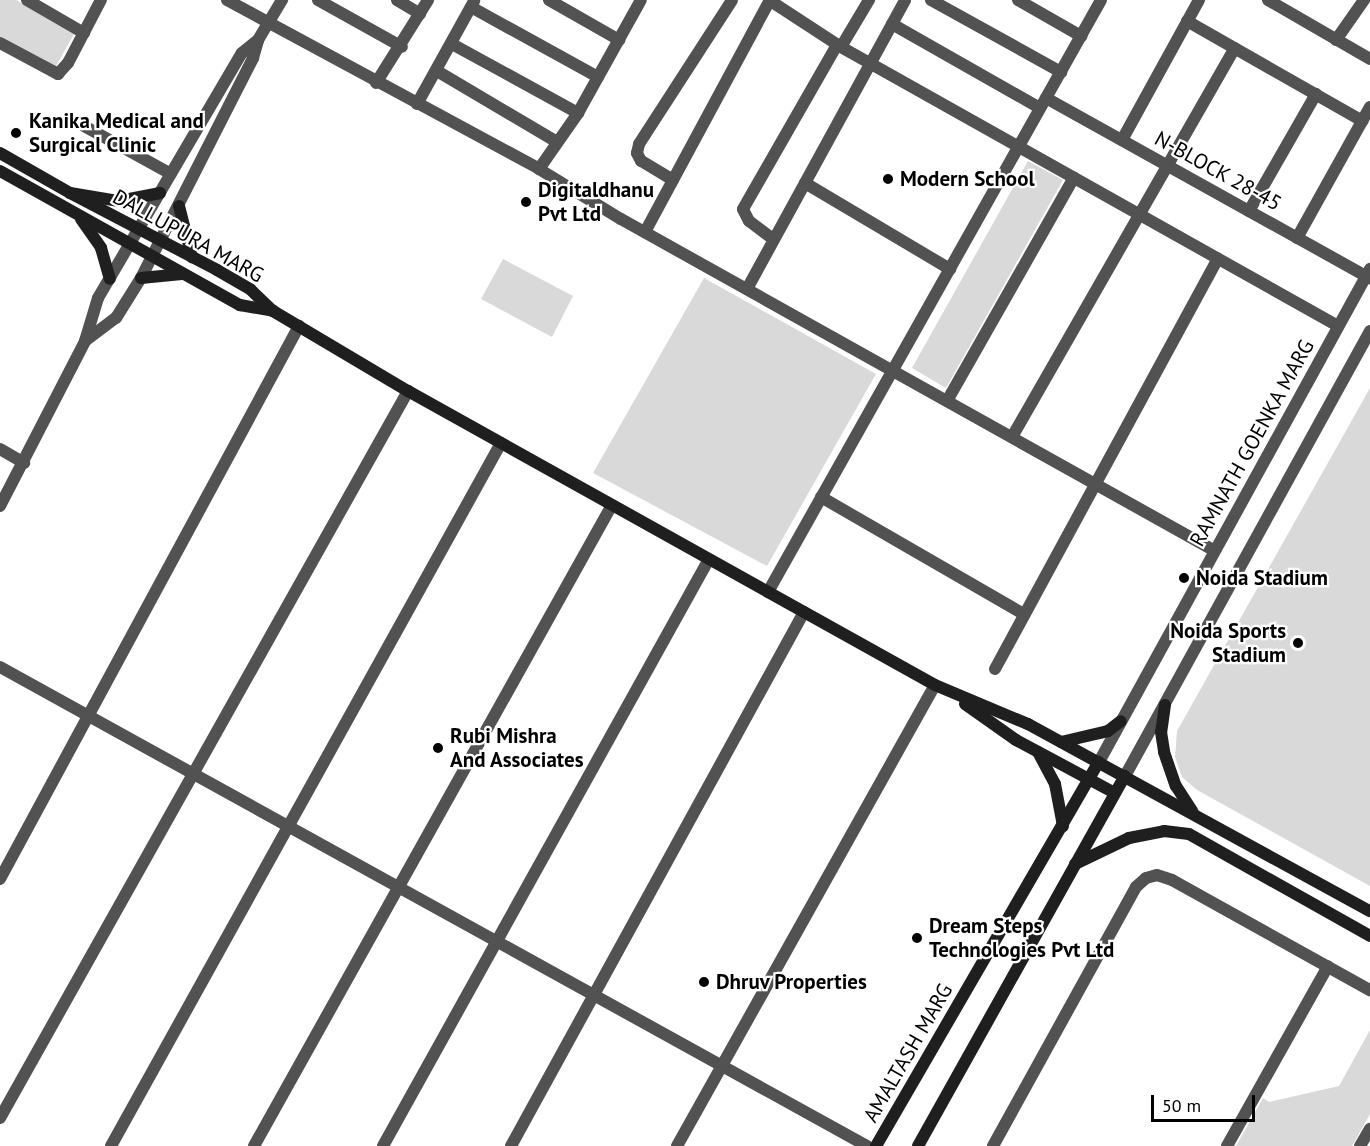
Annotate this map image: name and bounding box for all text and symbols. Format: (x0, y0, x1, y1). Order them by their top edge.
place label: Kanika Medical and Surgical Clinic (29, 108, 204, 158)
marker: Kanika Medical and Surgical Clinic (7, 124, 25, 142)
street label: N-BLOCK 28-45 (1150, 126, 1286, 216)
place label: Modern School (900, 166, 1035, 192)
marker: Modern School (881, 172, 895, 186)
place label: Digitaldhanu Pvt Ltd (538, 177, 654, 227)
street label: DALLUPURA MARG (108, 184, 268, 288)
marker: Digitaldhanu Pvt Ltd (519, 195, 533, 209)
street label: RAMNATH GOENKA MARG (1184, 335, 1320, 551)
place label: Noida Stadium (1196, 565, 1328, 591)
marker: Noida Stadium (1177, 571, 1191, 585)
place label: Noida Sports Stadium (1170, 618, 1286, 668)
marker: Noida Sports Stadium (1291, 636, 1305, 650)
place label: Rubi Mishra And Associates (450, 723, 584, 773)
marker: Rubi Mishra And Associates (431, 741, 445, 755)
place label: Dream Steps Technologies Pvt Ltd (929, 913, 1114, 963)
marker: Dream Steps Technologies Pvt Ltd (910, 931, 924, 945)
place label: Dhruv Properties (716, 969, 868, 995)
marker: Dhruv Properties (697, 975, 711, 989)
street label: AMALTASH MARG (858, 979, 958, 1127)
scale bar (1154, 1083, 1258, 1121)
text: 50 m (1162, 1094, 1201, 1117)

